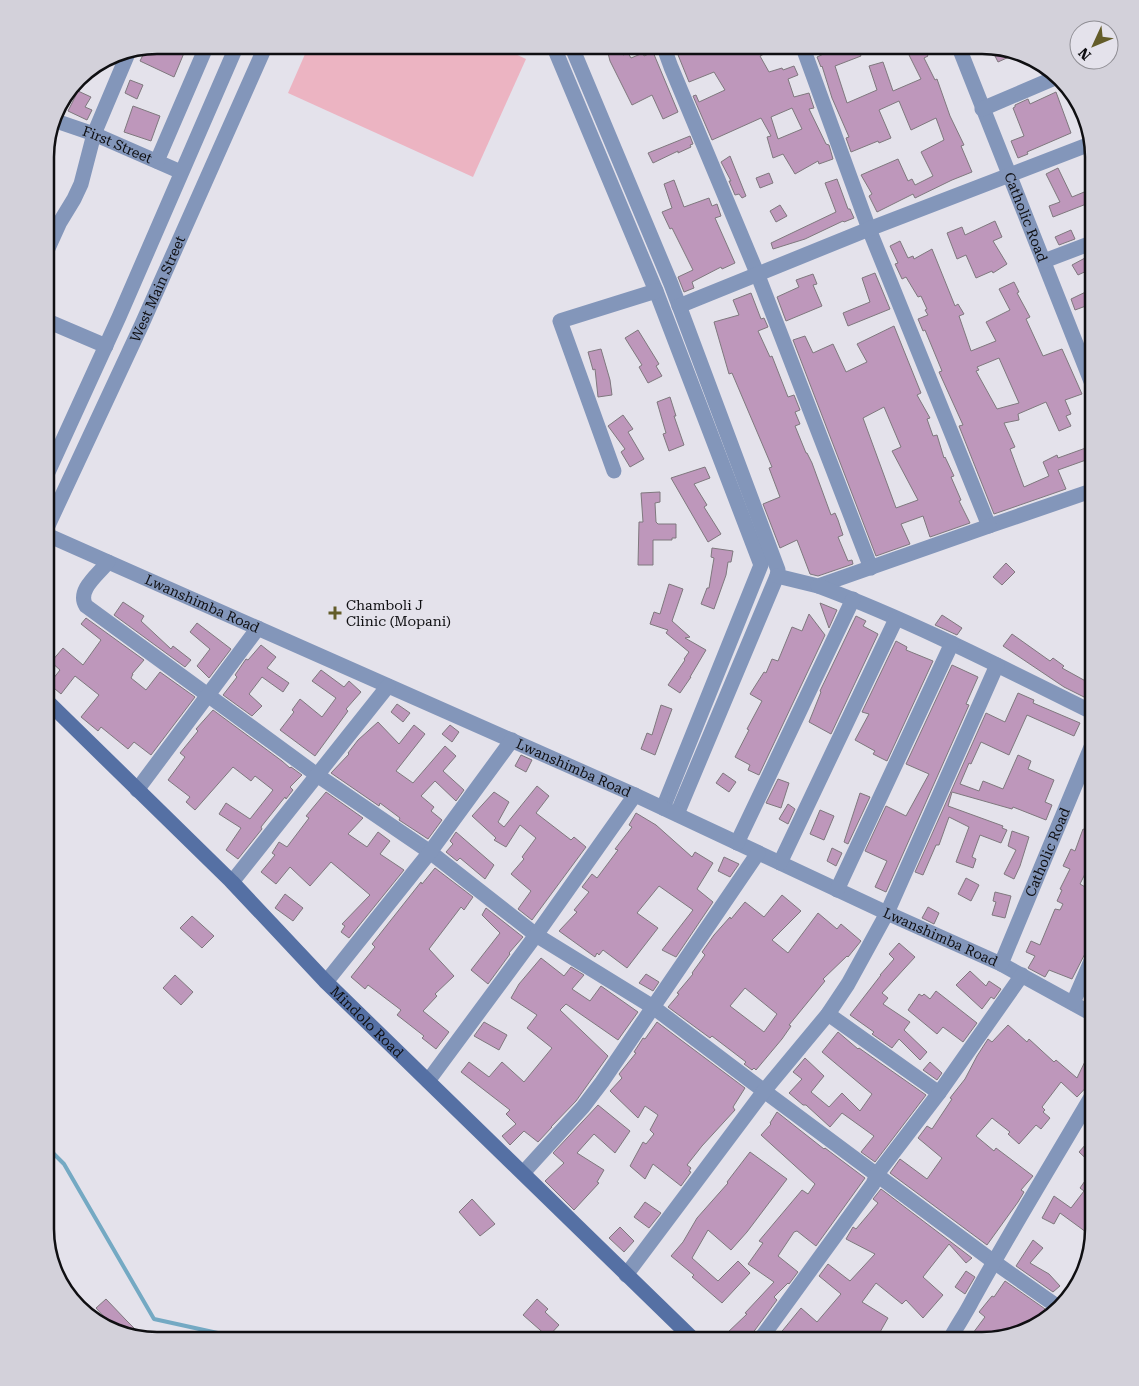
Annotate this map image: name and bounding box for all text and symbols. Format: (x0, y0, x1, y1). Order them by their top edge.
north arrow (1069, 20, 1119, 70)
text: N (1075, 44, 1094, 63)
street label: First Street (81, 123, 155, 166)
street label: Catholic Road (1001, 170, 1051, 264)
street label: West Main Street (127, 233, 188, 345)
street label: Lwanshimba Road (143, 571, 262, 636)
place label: Chamboli J Clinic (Mopani) (346, 597, 451, 629)
marker: Chamboli J Clinic (Mopani) (328, 606, 342, 620)
street label: Lwanshimba Road (514, 736, 633, 800)
street label: Catholic Road (1022, 805, 1073, 899)
street label: Lwanshimba Road (881, 904, 1000, 969)
street label: Mindolo Road (327, 983, 407, 1061)

